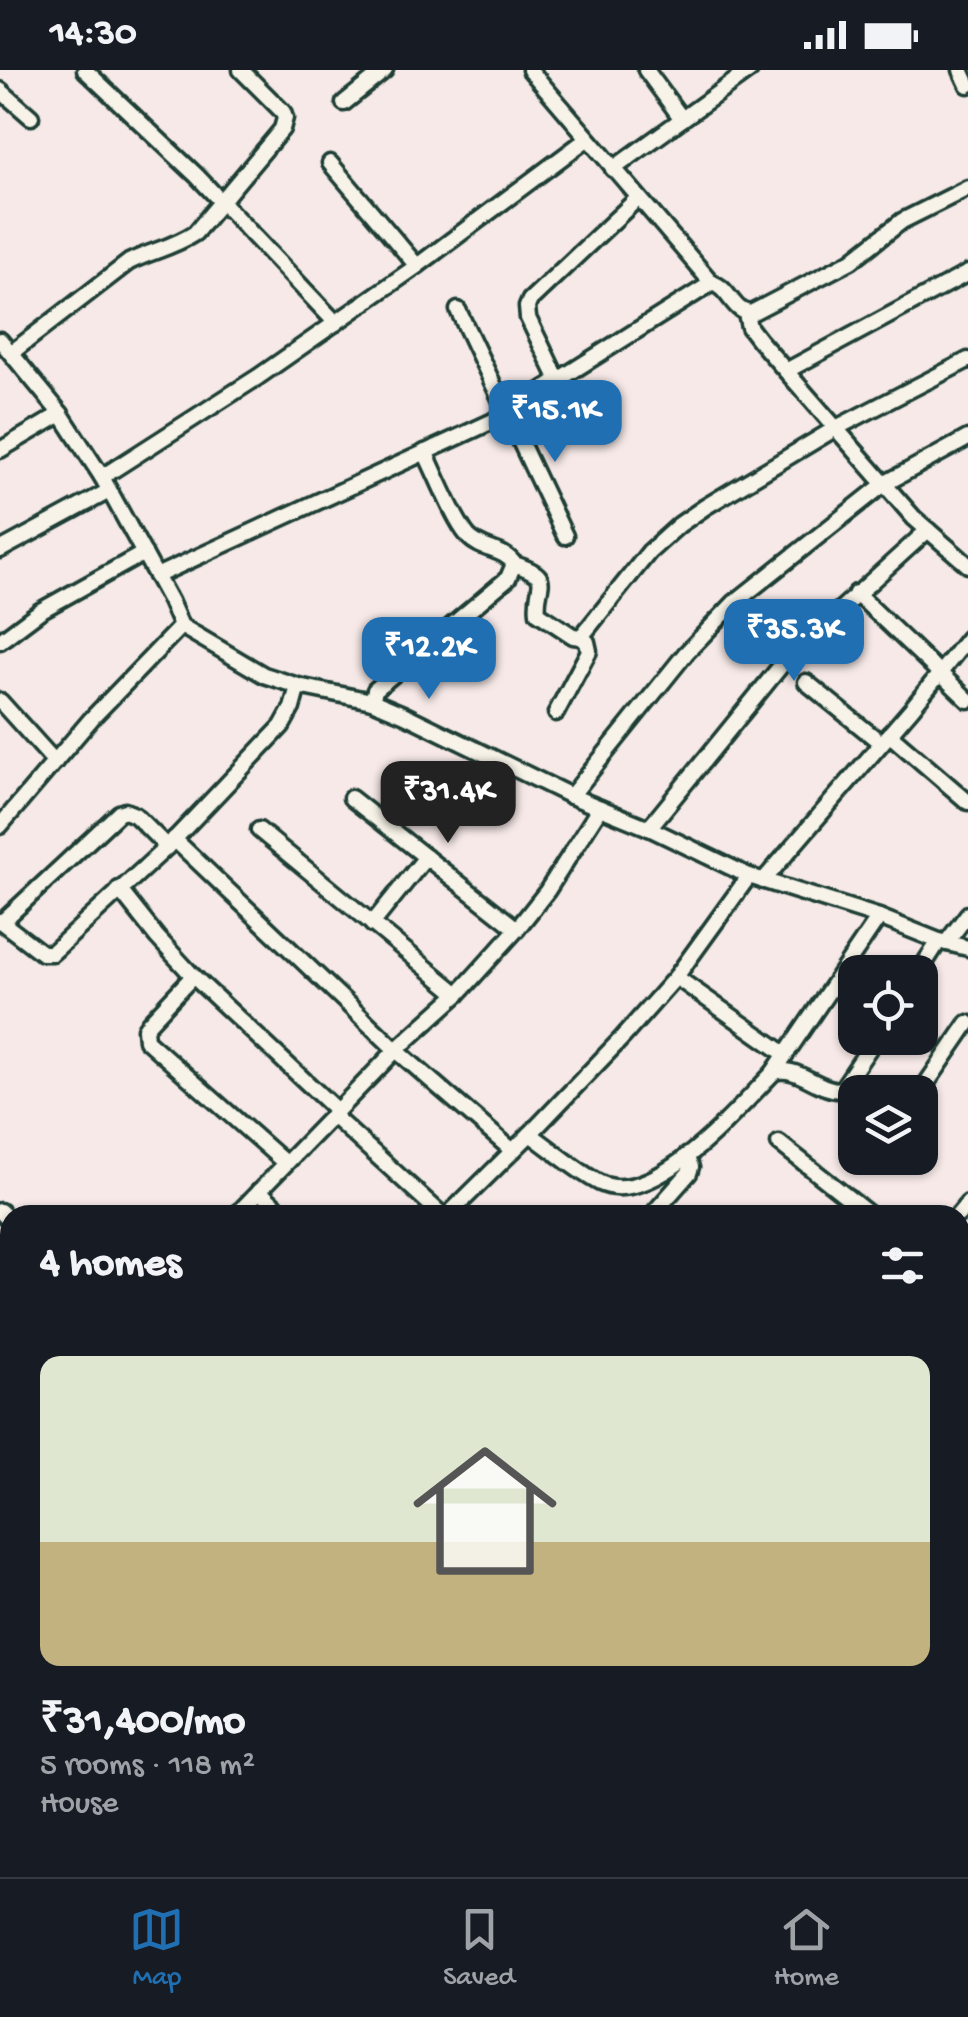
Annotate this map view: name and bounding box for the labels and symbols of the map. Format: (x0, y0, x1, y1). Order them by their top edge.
pin: ₹15.1K (474, 380, 636, 465)
pin: ₹35.3K (713, 599, 875, 684)
pin: ₹12.2K (348, 617, 510, 702)
pin: ₹31.4K (367, 761, 529, 846)

